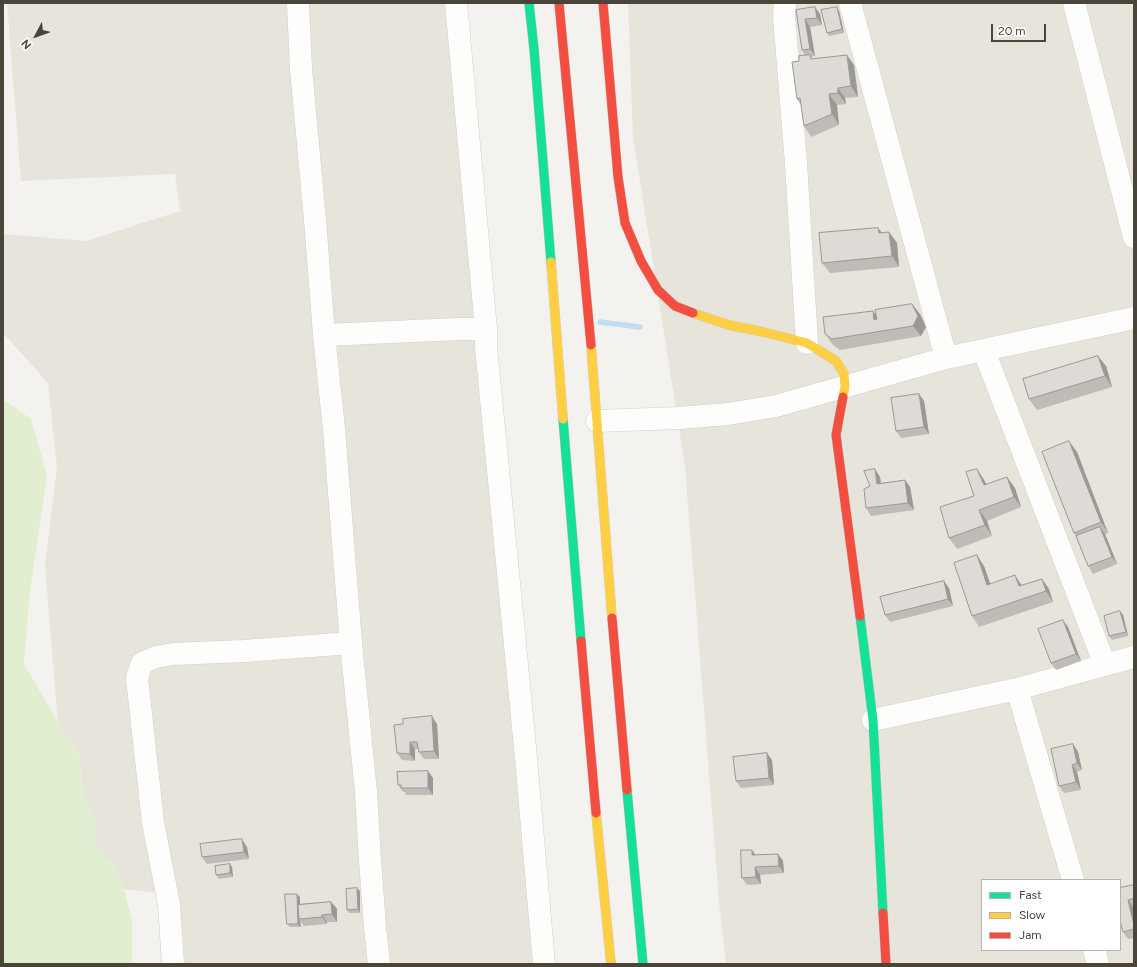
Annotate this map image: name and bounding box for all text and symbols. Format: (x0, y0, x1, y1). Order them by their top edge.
north arrow (16, 16, 56, 56)
scale bar (993, 16, 1048, 42)
text: 20 m (998, 24, 1026, 38)
text: N (19, 37, 34, 52)
legend (981, 879, 1121, 951)
text: Fast (1019, 888, 1042, 902)
text: Slow (1019, 908, 1045, 922)
text: Jam (1019, 928, 1042, 942)

